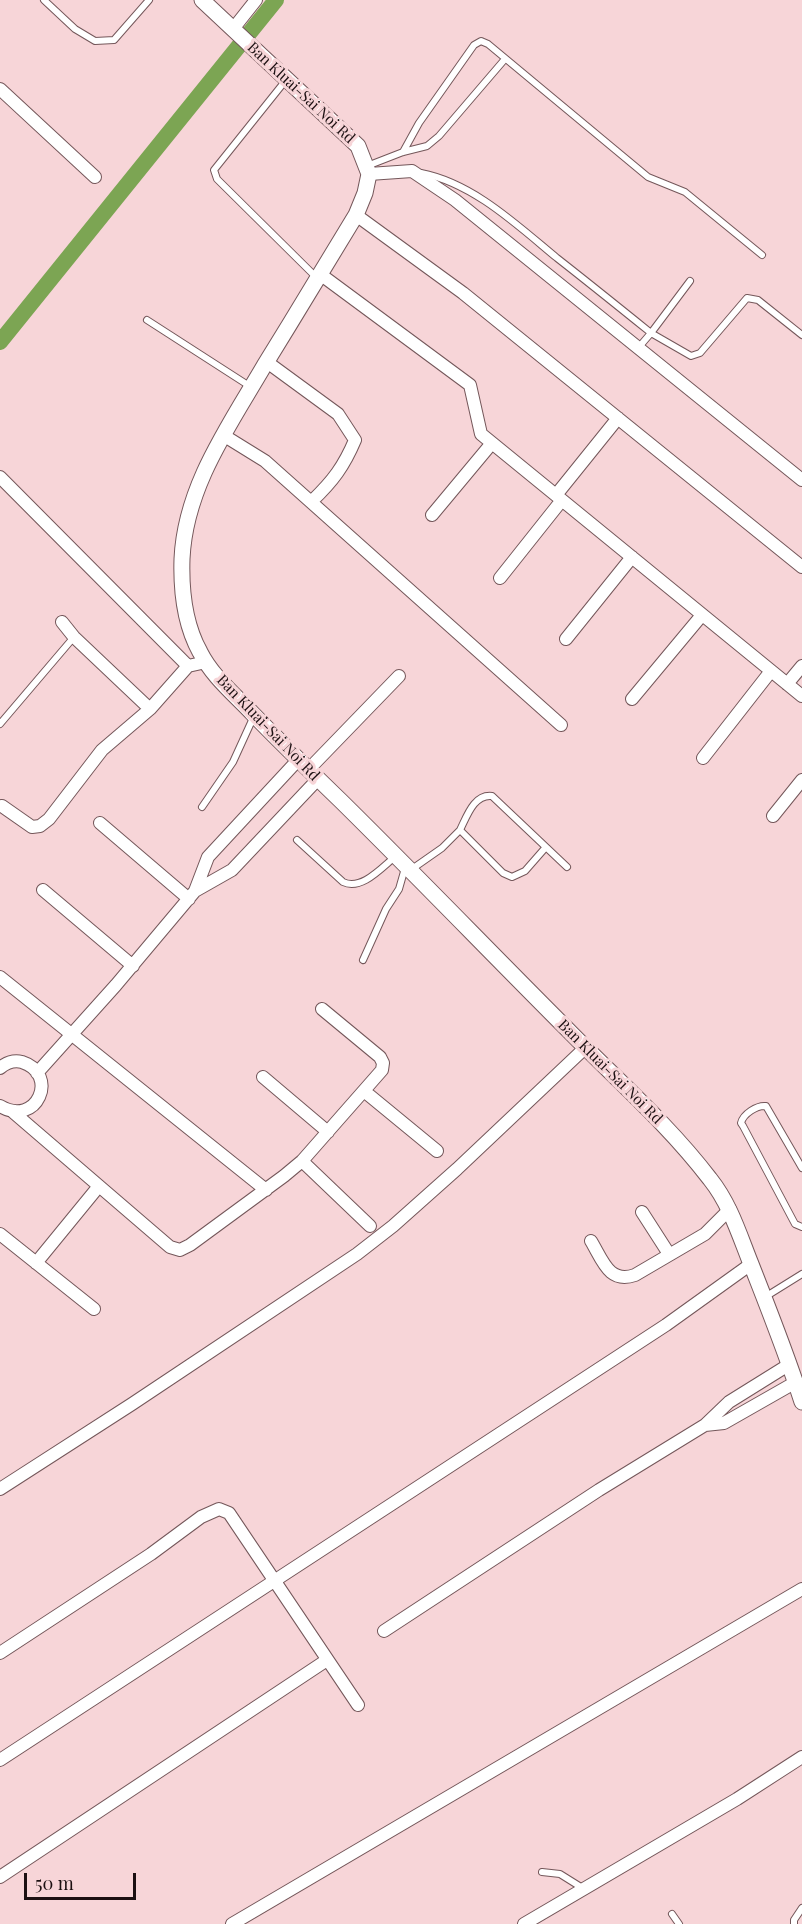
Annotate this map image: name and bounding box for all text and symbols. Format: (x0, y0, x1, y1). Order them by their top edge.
street label: Ban Kluai-Sai Noi Rd (244, 39, 358, 147)
street label: Ban Kluai-Sai Noi Rd (213, 671, 323, 785)
street label: Ban Kluai-Sai Noi Rd (554, 1016, 666, 1128)
scale bar (27, 1861, 140, 1899)
text: 50 m (35, 1871, 74, 1895)

